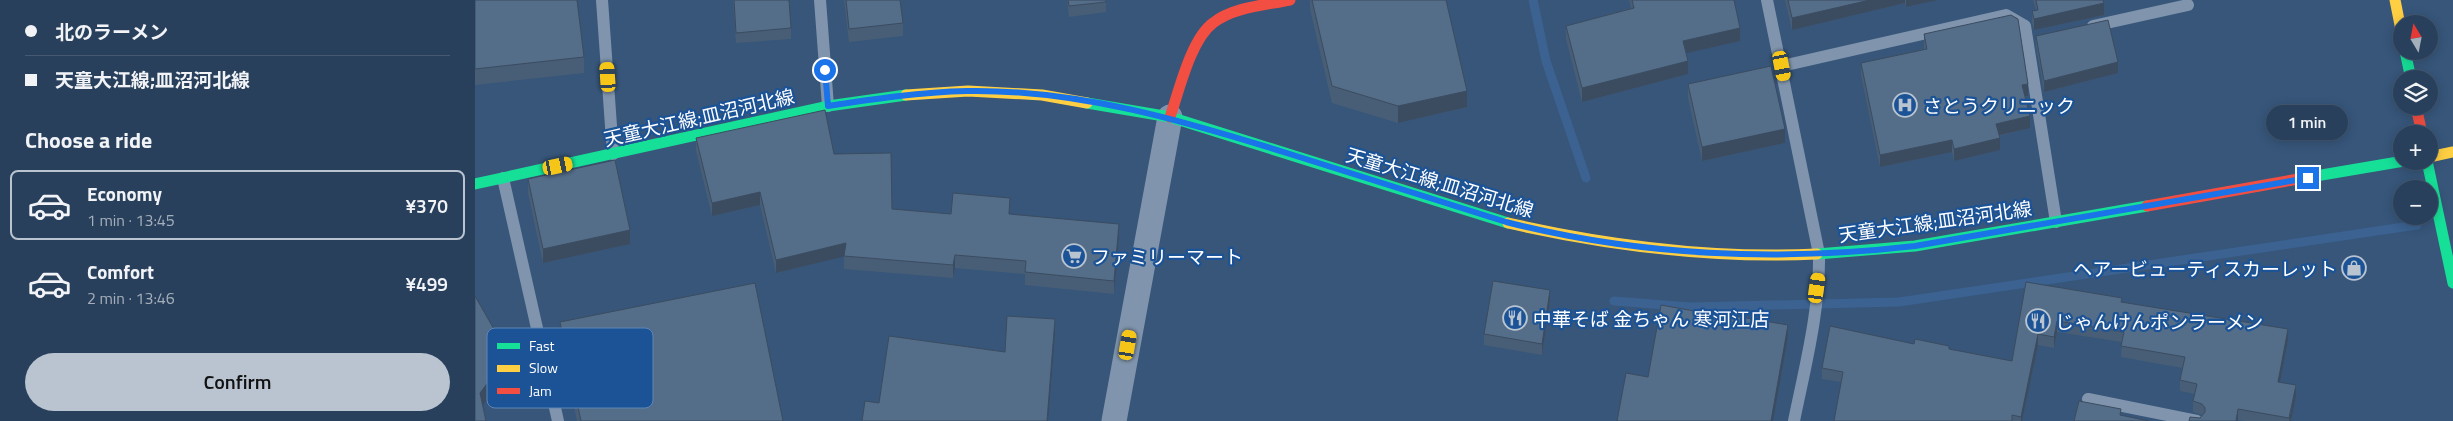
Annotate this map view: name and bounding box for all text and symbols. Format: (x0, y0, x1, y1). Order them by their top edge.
north arrow (2393, 15, 2437, 60)
map controls (2393, 15, 2438, 225)
text: 北のラーメン (55, 17, 168, 46)
car (1771, 50, 1792, 82)
route start (814, 59, 836, 81)
car (599, 62, 616, 92)
text: 天童大江線;皿沼河北線 (55, 65, 250, 94)
button: layers (2393, 70, 2438, 115)
street label: 天童大江線;皿沼河北線 (601, 81, 797, 153)
place label: さとうクリニック (1923, 91, 2075, 120)
hospital icon: さとうクリニック (1892, 92, 1918, 118)
callout: 1 min (2267, 106, 2349, 140)
text: 1 min (2288, 110, 2326, 134)
text: Choose a ride (25, 123, 152, 157)
button: + (2393, 125, 2438, 170)
street label: 天童大江線;皿沼河北線 (1343, 140, 1537, 224)
car (541, 156, 574, 176)
route end (2297, 167, 2319, 189)
text: Economy (87, 179, 162, 208)
button: − (2393, 180, 2438, 225)
icon: car (27, 183, 72, 228)
text: ¥370 (405, 191, 448, 220)
street label: 天童大江線;皿沼河北線 (1837, 193, 2033, 249)
text: 1 min · 13:45 (87, 208, 175, 232)
place label: ファミリーマート (1091, 242, 1243, 271)
supermarket icon: ファミリーマート (1061, 243, 1087, 269)
place label: ヘアービューティスカーレット (2073, 254, 2337, 283)
shop icon: ヘアービューティスカーレット (2341, 255, 2367, 281)
text: Comfort (87, 257, 154, 286)
icon: car (27, 261, 72, 306)
text: ¥499 (405, 269, 448, 298)
car (1807, 272, 1826, 304)
text: 2 min · 13:46 (87, 286, 175, 310)
place label: 中華そば 金ちゃん 寒河江店 (1533, 304, 1769, 333)
restaurant icon: 中華そば 金ちゃん 寒河江店 (1502, 305, 1528, 331)
place label: じゃんけんポンラーメン (2055, 307, 2263, 336)
restaurant icon: じゃんけんポンラーメン (2025, 308, 2051, 334)
legend (487, 328, 653, 408)
car (1118, 329, 1137, 361)
text: Fast (529, 335, 554, 356)
button: Confirm (25, 353, 450, 411)
text: Slow (529, 357, 558, 378)
text: Jam (529, 380, 552, 401)

